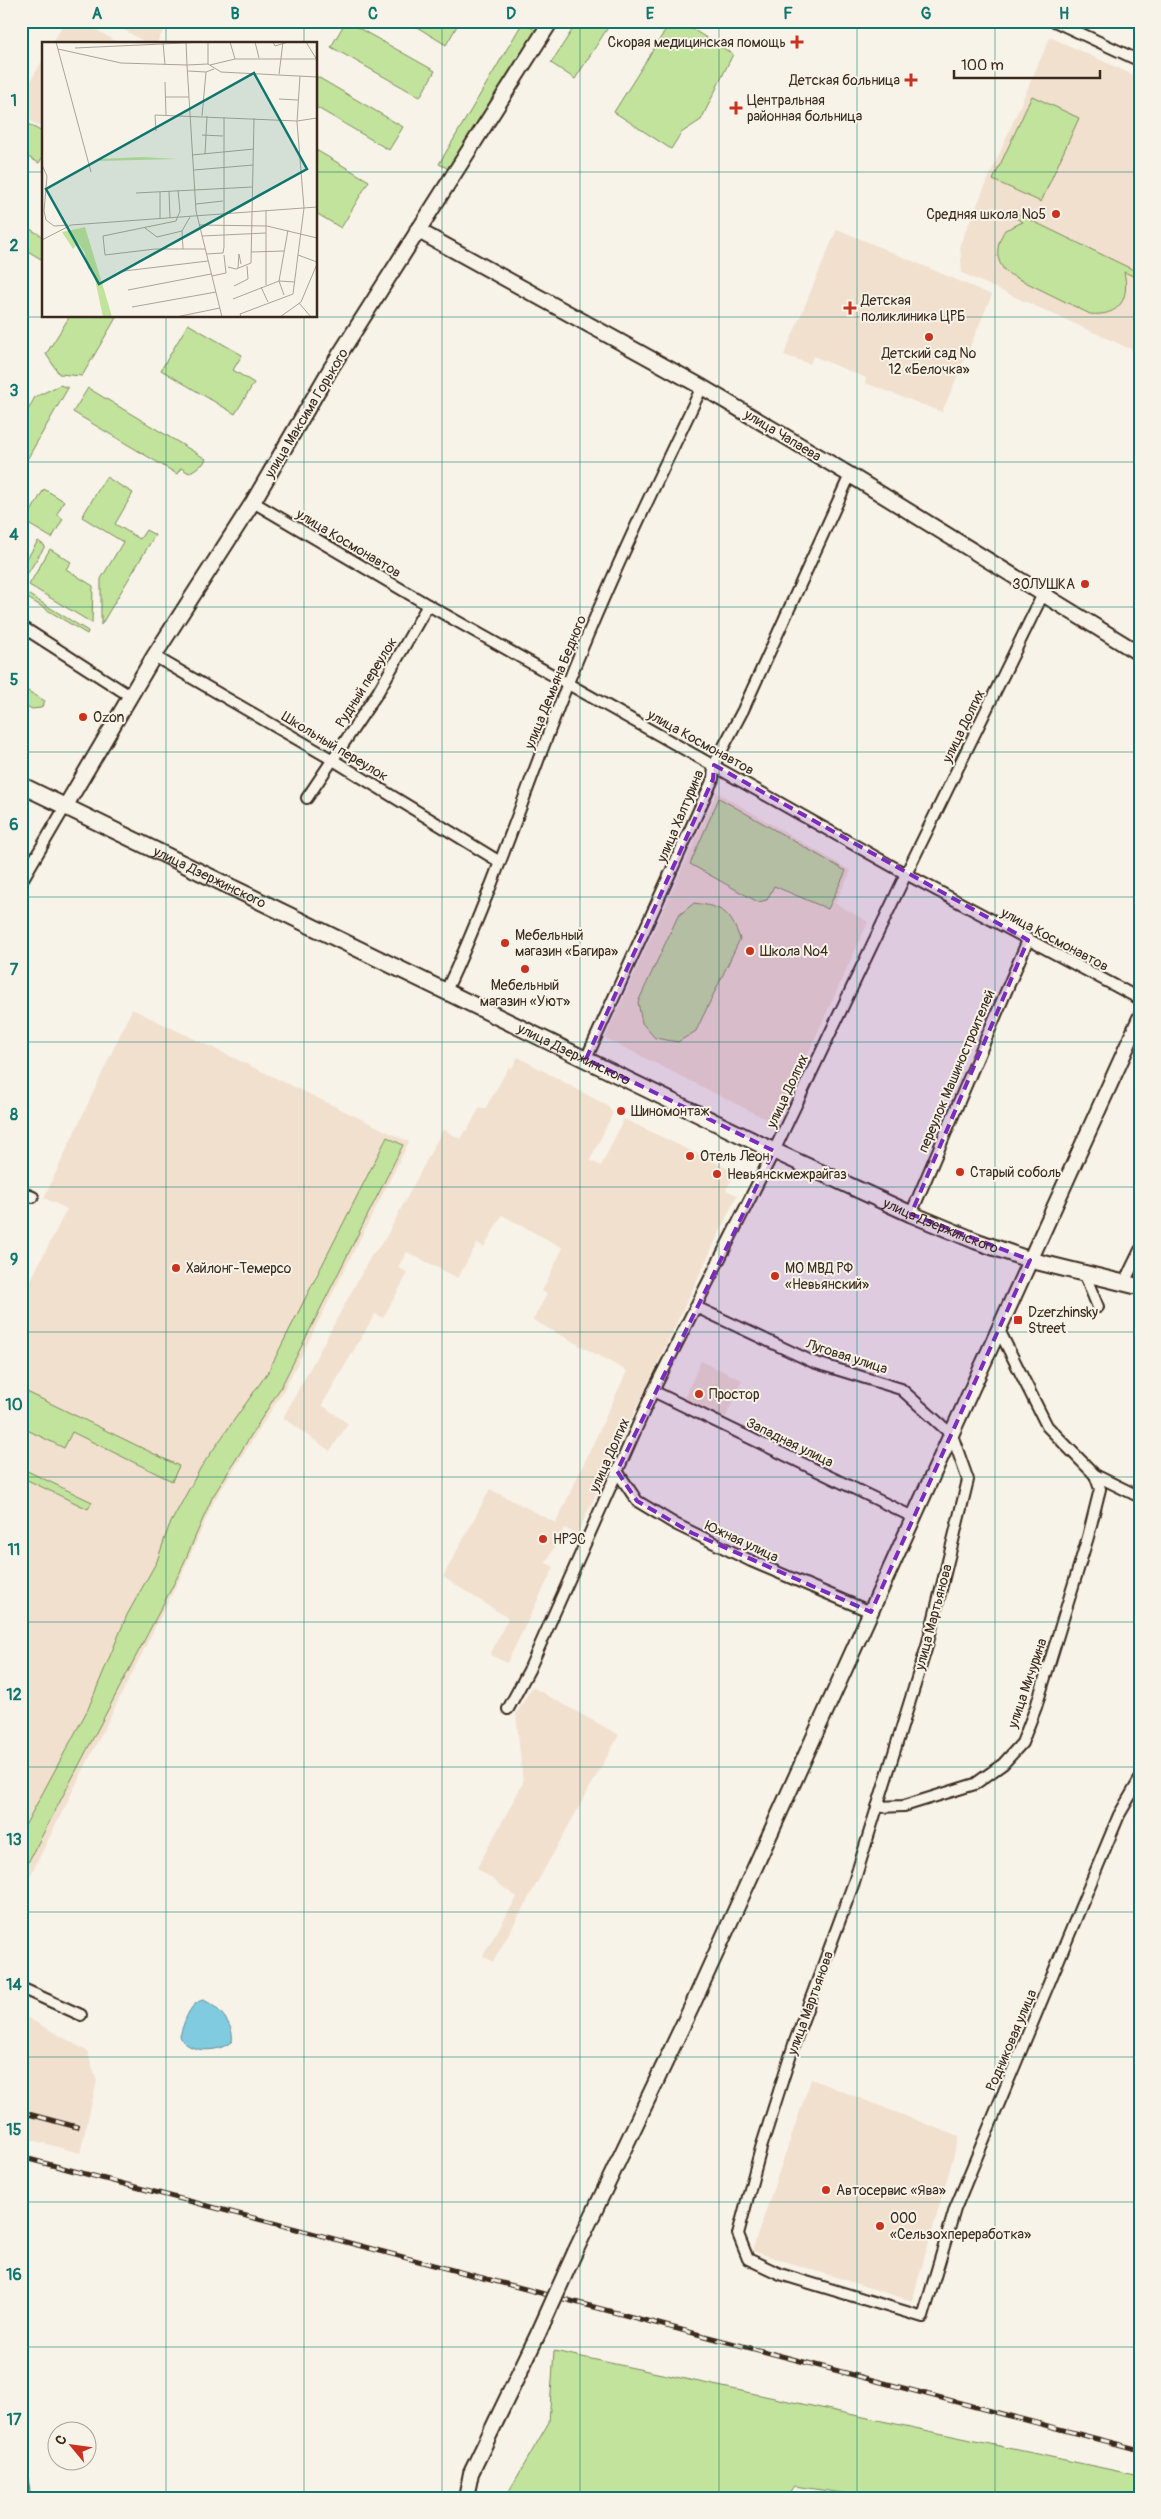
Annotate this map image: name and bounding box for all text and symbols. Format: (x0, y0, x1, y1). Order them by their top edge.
text: A (92, 4, 103, 24)
text: B (230, 4, 240, 24)
text: C (368, 4, 378, 24)
text: D (506, 4, 516, 24)
text: E (646, 4, 655, 24)
text: F (783, 4, 793, 24)
text: G (921, 4, 932, 24)
text: H (1059, 4, 1069, 24)
place label: Скорая медицинская помощь (608, 34, 786, 51)
marker: Скорая медицинская помощь (790, 35, 804, 49)
inset map (42, 42, 318, 318)
scale bar (954, 48, 1100, 80)
text: 100 m (961, 56, 1004, 75)
place label: Детская больница (788, 72, 900, 89)
marker: Детская больница (904, 73, 918, 87)
text: 1 (11, 91, 17, 111)
place label: Центральная районная больница (747, 92, 862, 125)
marker: Центральная районная больница (729, 101, 743, 115)
place label: Средняя школа №5 (926, 206, 1046, 223)
marker: Средняя школа №5 (1050, 208, 1062, 220)
text: 2 (10, 236, 19, 256)
place label: Детская поликлиника ЦРБ (860, 292, 965, 325)
marker: Детская поликлиника ЦРБ (843, 301, 857, 315)
marker: Детский сад № 12 «Белочка» (923, 331, 935, 343)
street label: улица Максима Горького (260, 345, 352, 482)
place label: Детский сад № 12 «Белочка» (881, 345, 976, 378)
text: 3 (10, 381, 19, 401)
street label: улица Чапаева (740, 405, 824, 465)
street label: улица Космонавтов (292, 505, 404, 581)
text: 4 (9, 525, 19, 545)
place label: ЗОЛУШКА (1012, 576, 1075, 593)
marker: ЗОЛУШКА (1079, 578, 1091, 590)
street label: улица Демьяна Бедного (521, 613, 590, 752)
street label: Рудный переулок (332, 634, 401, 730)
text: 5 (10, 670, 19, 690)
street label: улица Долгих (938, 687, 988, 766)
street label: улица Космонавтов (644, 706, 757, 779)
street label: Школьный переулок (278, 708, 391, 785)
place label: Ozon (93, 709, 125, 726)
marker: Ozon (77, 711, 89, 723)
street label: улица Халтурина (653, 767, 708, 866)
text: 6 (9, 815, 19, 835)
street label: улица Дзержинского (150, 842, 269, 912)
street label: улица Космонавтов (997, 904, 1111, 975)
place label: Мебельный магазин «Багира» (515, 927, 618, 960)
marker: Мебельный магазин «Багира» (499, 937, 511, 949)
place label: Школа №4 (760, 943, 828, 960)
marker: Школа №4 (744, 945, 756, 957)
text: 7 (10, 960, 19, 980)
marker: Мебельный магазин «Уют» (519, 963, 531, 975)
place label: Мебельный магазин «Уют» (480, 977, 570, 1010)
street label: переулок Машиностроителей (914, 987, 998, 1155)
street label: улица Дзержинского (514, 1019, 633, 1089)
street label: улица Долгих (763, 1052, 812, 1132)
place label: Шиномонтаж (631, 1103, 709, 1120)
text: 8 (10, 1105, 18, 1125)
marker: Шиномонтаж (615, 1105, 627, 1117)
place label: Отель Леон (700, 1148, 769, 1165)
marker: Отель Леон (684, 1150, 696, 1162)
place label: Старый соболь (970, 1164, 1062, 1181)
place label: Невьянскмежрайгаз (727, 1166, 847, 1183)
marker: Старый соболь (954, 1166, 966, 1178)
marker: Невьянскмежрайгаз (711, 1168, 723, 1180)
street label: улица Дзержинского (879, 1194, 1001, 1257)
text: 9 (10, 1250, 18, 1270)
place label: Хайлонг-Темерсо (186, 1260, 292, 1277)
place label: МО МВД РФ «Невьянский» (785, 1260, 869, 1293)
marker: Хайлонг-Темерсо (170, 1262, 182, 1274)
marker: МО МВД РФ «Невьянский» (769, 1270, 781, 1282)
place label: Dzerzhinsky Street (1028, 1304, 1098, 1337)
marker: Dzerzhinsky Street (1012, 1314, 1024, 1326)
street label: Луговая улица (803, 1335, 890, 1378)
place label: Простор (709, 1386, 760, 1403)
marker: Простор (693, 1388, 705, 1400)
text: 10 (5, 1395, 23, 1415)
street label: Западная улица (743, 1414, 836, 1471)
street label: улица Долгих (585, 1416, 633, 1496)
street label: Южная улица (702, 1517, 781, 1566)
place label: НРЭС (553, 1531, 586, 1548)
marker: НРЭС (537, 1533, 549, 1545)
text: 11 (8, 1540, 20, 1560)
street label: улица Мартьянова (911, 1562, 956, 1673)
street label: улица Мичурина (1004, 1636, 1051, 1731)
text: 12 (6, 1685, 22, 1705)
text: 13 (6, 1830, 22, 1850)
street label: улица Мартьянова (783, 1949, 837, 2058)
text: 14 (6, 1975, 22, 1995)
street label: Родниковая улица (982, 1987, 1041, 2094)
text: 15 (7, 2120, 22, 2140)
place label: Автосервис «Ява» (836, 2182, 946, 2199)
marker: Автосервис «Ява» (820, 2184, 832, 2196)
place label: ООО «Сельзохпереработка» (890, 2210, 1031, 2243)
marker: ООО «Сельзохпереработка» (874, 2220, 886, 2232)
text: 16 (6, 2265, 22, 2285)
text: 17 (7, 2410, 22, 2430)
north arrow (48, 2422, 98, 2472)
text: С (52, 2432, 71, 2448)

